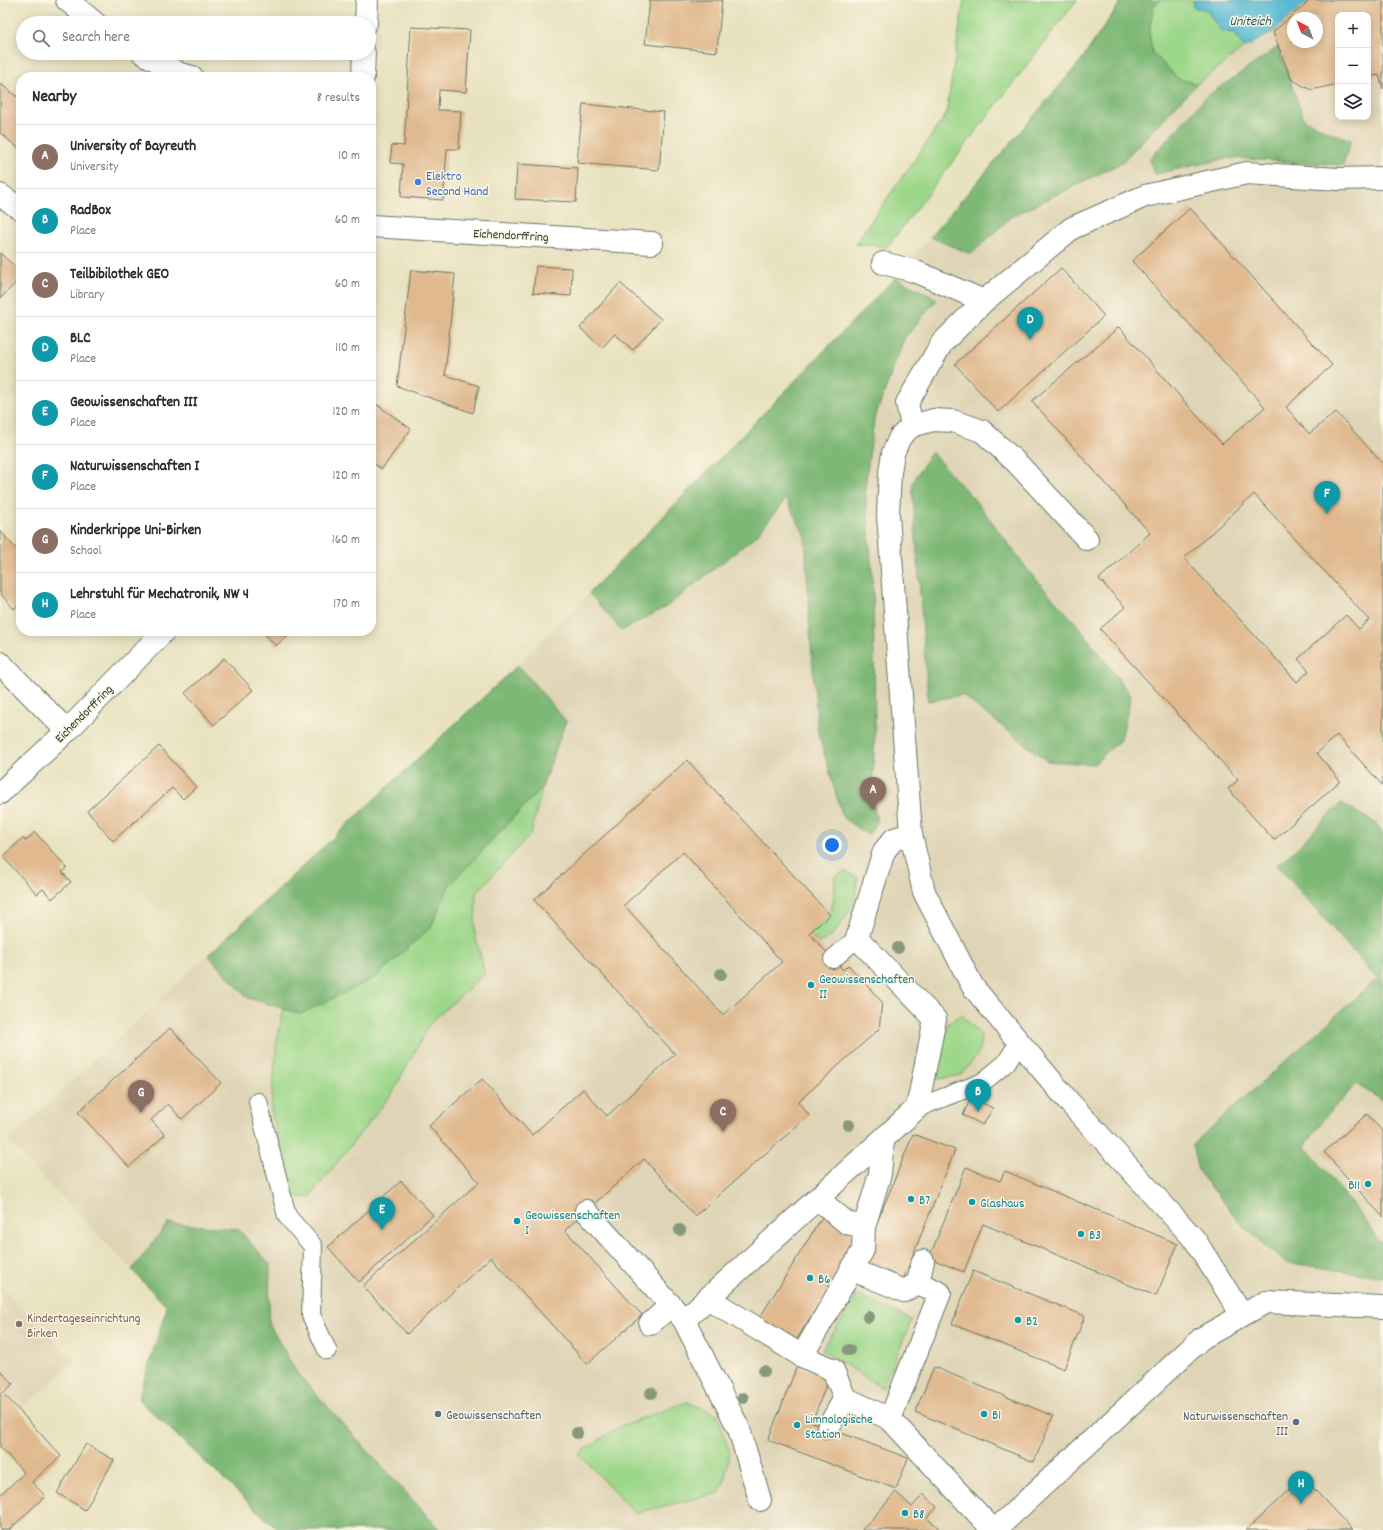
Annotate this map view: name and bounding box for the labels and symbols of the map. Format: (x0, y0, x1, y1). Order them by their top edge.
water label: Uniteich (1229, 12, 1271, 32)
north arrow (1287, 12, 1323, 48)
place label: Elektro Second Hand (426, 168, 488, 202)
marker: Elektro Second Hand (413, 177, 423, 187)
street label: Eichendorffring (473, 225, 549, 248)
pin: D (1017, 307, 1043, 340)
pin: F (1314, 481, 1340, 514)
street label: Eichendorffring (51, 681, 118, 748)
pin: A (860, 777, 886, 810)
your location (822, 835, 842, 855)
place label: Geowissenschaften II (819, 971, 914, 1005)
marker: Geowissenschaften II (806, 980, 816, 990)
pin: B (965, 1079, 991, 1112)
pin: G (128, 1080, 154, 1113)
pin: C (710, 1099, 736, 1132)
place label: B11 (1348, 1177, 1360, 1196)
marker: B11 (1363, 1179, 1373, 1189)
place label: B7 (919, 1192, 930, 1211)
marker: B7 (906, 1194, 916, 1204)
place label: Glashaus (980, 1195, 1024, 1214)
pin: E (369, 1197, 395, 1230)
marker: Glashaus (967, 1197, 977, 1207)
place label: Geowissenschaften I (525, 1207, 620, 1241)
marker: Geowissenschaften I (512, 1216, 522, 1226)
place label: B3 (1089, 1227, 1101, 1246)
marker: B3 (1076, 1229, 1086, 1239)
place label: B6 (818, 1271, 831, 1290)
marker: B6 (805, 1273, 815, 1283)
place label: Kindertageseinrichtung Birken (27, 1310, 141, 1344)
place label: B2 (1026, 1313, 1038, 1332)
marker: B2 (1013, 1315, 1023, 1325)
marker: Kindertageseinrichtung Birken (14, 1319, 24, 1329)
place label: Geowissenschaften (446, 1407, 541, 1426)
place label: B1 (992, 1407, 1001, 1426)
place label: Naturwissenschaften III (1183, 1408, 1288, 1442)
marker: Geowissenschaften (433, 1409, 443, 1419)
marker: B1 (979, 1409, 989, 1419)
place label: Limnologische Station (805, 1411, 873, 1445)
marker: Naturwissenschaften III (1291, 1417, 1301, 1427)
marker: Limnologische Station (792, 1420, 802, 1430)
pin: H (1288, 1471, 1314, 1504)
place label: B8 (913, 1506, 924, 1525)
marker: B8 (900, 1508, 910, 1518)

